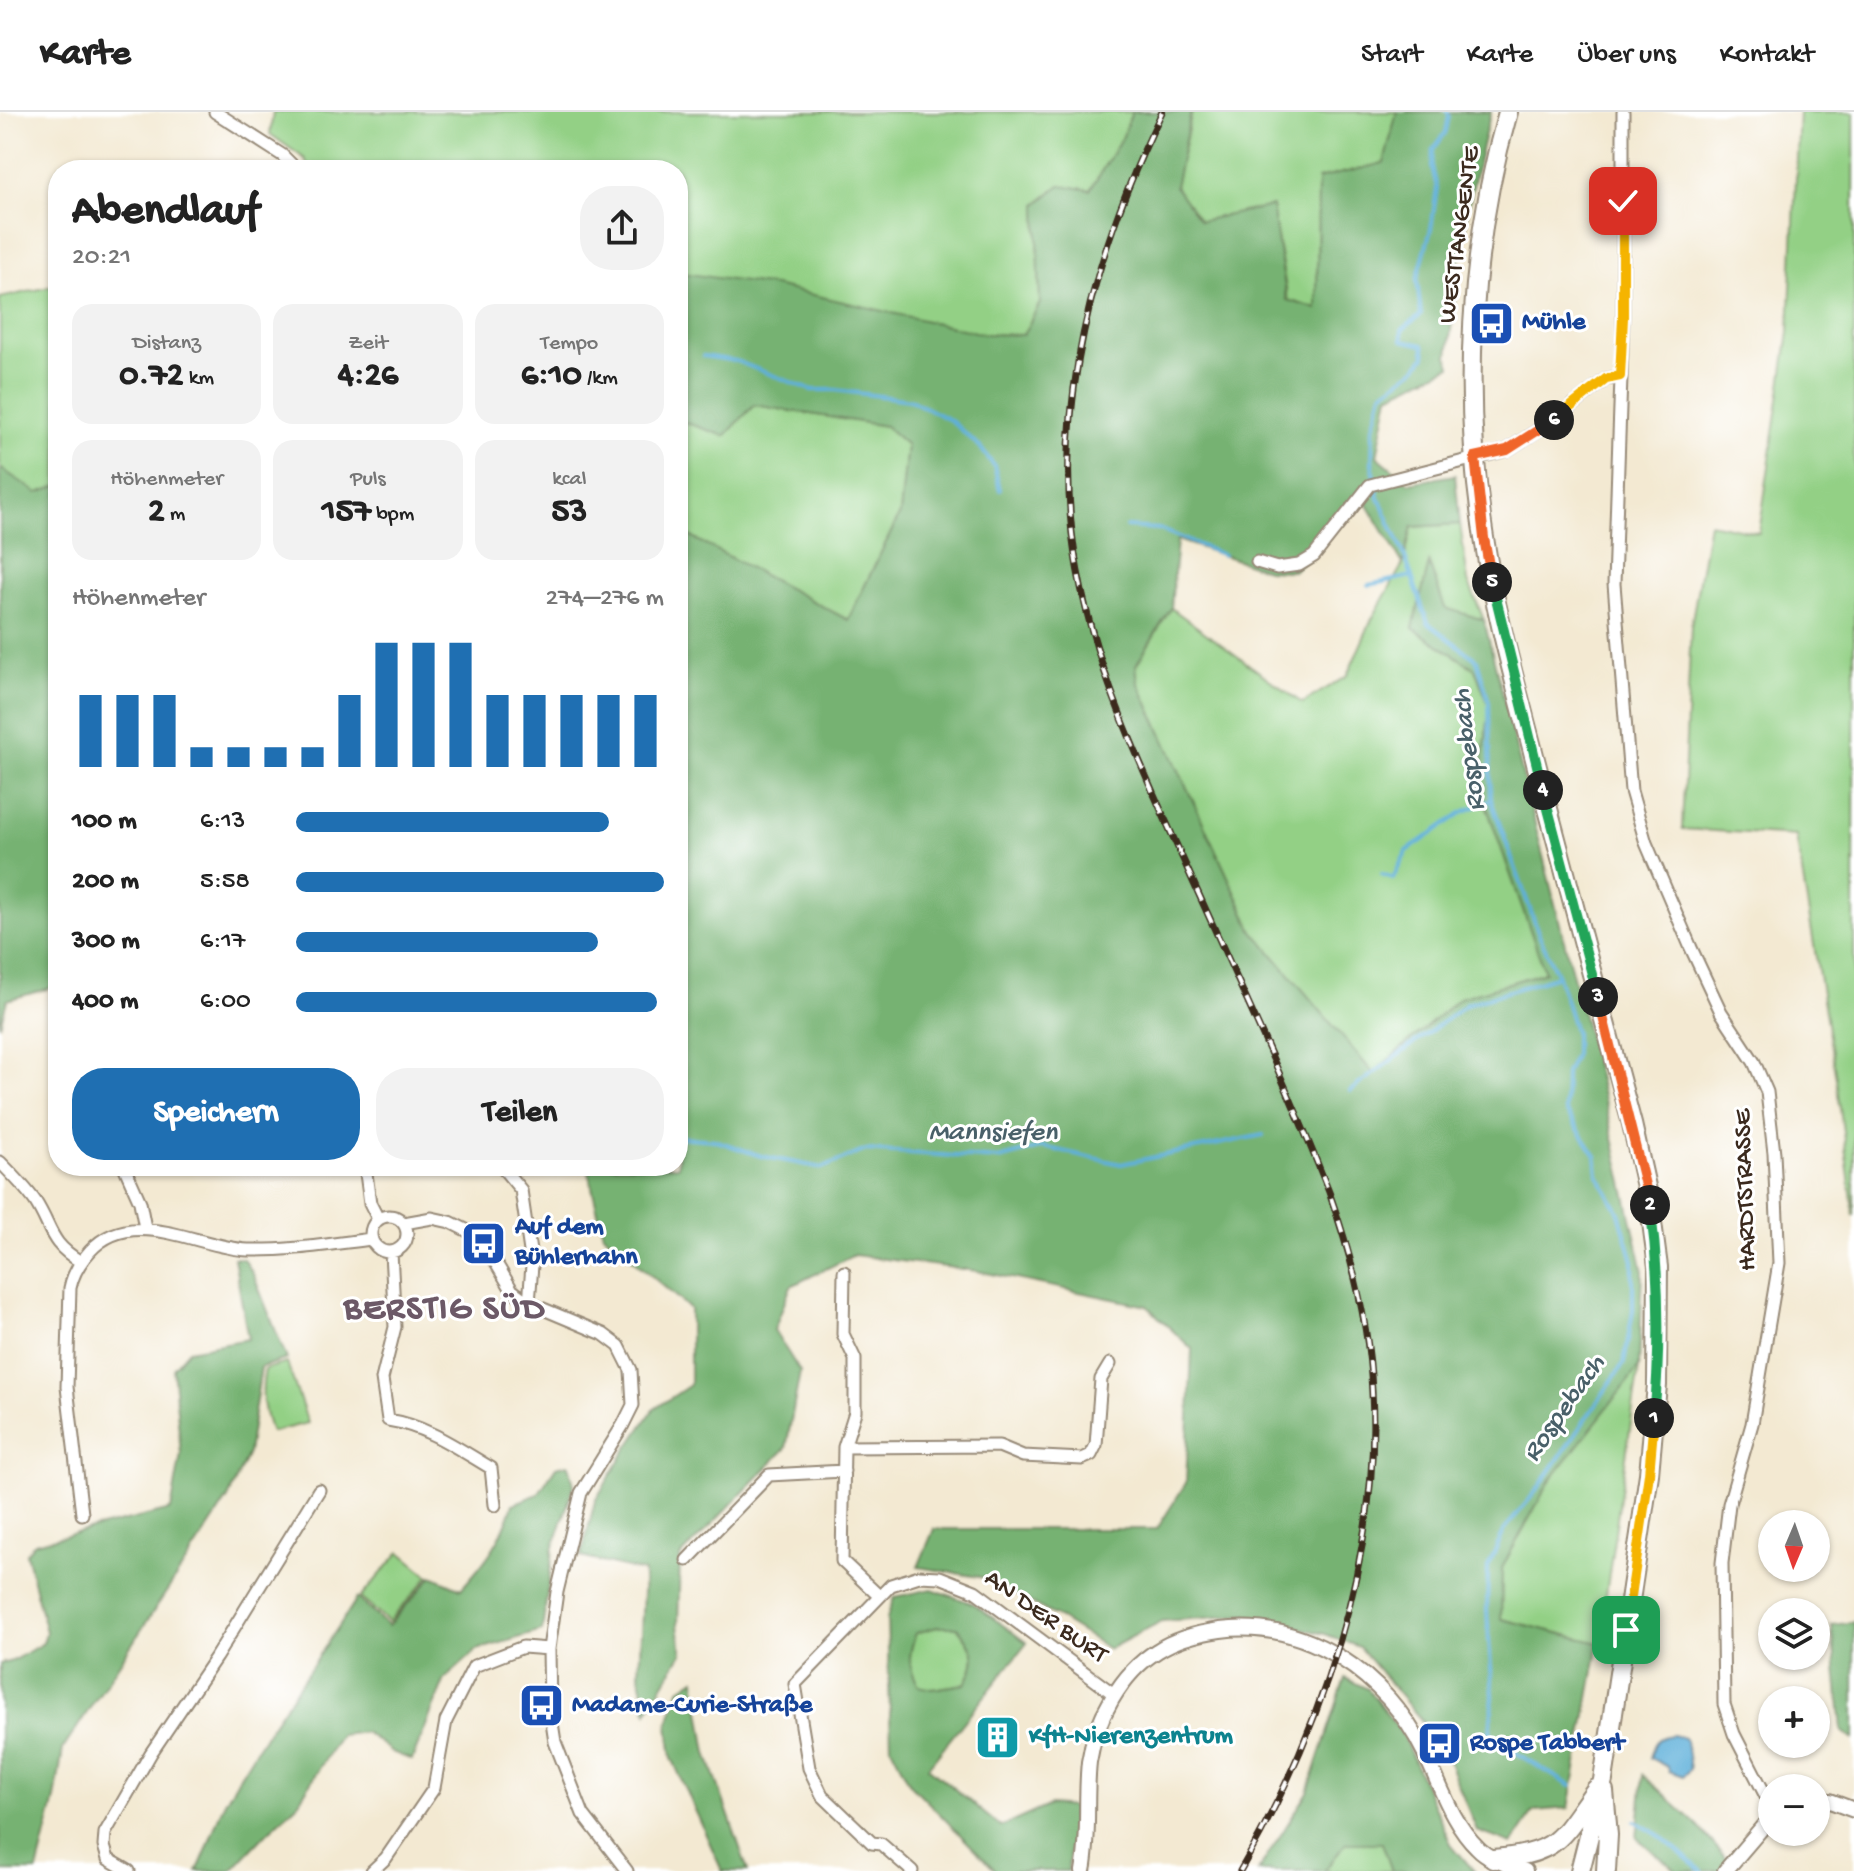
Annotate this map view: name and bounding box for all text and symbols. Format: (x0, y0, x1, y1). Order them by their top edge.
text: Karte (40, 33, 131, 77)
text: Start (1361, 39, 1422, 72)
text: Karte (1466, 39, 1533, 72)
text: Über uns (1577, 39, 1676, 72)
text: Kontakt (1720, 39, 1814, 72)
street label: WESTTANGENTE (1433, 144, 1489, 326)
pin (1589, 167, 1657, 235)
icon: check (1601, 179, 1645, 223)
button: share (580, 186, 664, 270)
text: Abendlauf (72, 187, 259, 239)
text: 20:21 (72, 243, 131, 274)
bus stop icon: Mühle (1467, 299, 1515, 347)
place label: Mühle (1522, 308, 1587, 339)
text: Distanz (132, 331, 201, 357)
text: Zeit (348, 331, 388, 357)
text: Tempo (540, 331, 598, 357)
text: 0.72 (119, 357, 184, 397)
text: 4:26 (338, 357, 398, 397)
text: 6:10 (521, 357, 582, 397)
text: km (184, 366, 214, 392)
text: /km (582, 366, 618, 392)
pin: 6 (1534, 400, 1574, 440)
text: 6 (1548, 407, 1560, 433)
text: Höhenmeter (110, 467, 223, 493)
text: Puls (350, 467, 386, 493)
text: kcal (552, 467, 586, 493)
text: 2 (148, 493, 165, 533)
text: 157 (322, 493, 371, 533)
text: 53 (552, 493, 587, 533)
text: m (165, 502, 185, 528)
text: bpm (371, 502, 414, 528)
pin: 5 (1472, 562, 1512, 602)
text: 5 (1486, 569, 1498, 595)
text: Höhenmeter (72, 584, 205, 615)
text: 274–276 m (545, 584, 664, 615)
water label: Rospebach (1446, 686, 1494, 813)
pin: 4 (1523, 770, 1563, 810)
text: 4 (1538, 777, 1548, 803)
text: 100 m (72, 807, 137, 838)
text: 6:13 (200, 807, 245, 838)
text: 200 m (72, 867, 139, 898)
text: 5:58 (200, 867, 250, 898)
text: 300 m (72, 927, 140, 958)
text: 6:17 (200, 927, 245, 958)
pin: 3 (1578, 977, 1618, 1017)
text: 3 (1592, 984, 1604, 1010)
text: 400 m (72, 987, 138, 1018)
text: 6:00 (200, 987, 251, 1018)
button: Speichern (72, 1068, 360, 1160)
button: Teilen (376, 1068, 664, 1160)
street label: HARDTSTRASSE (1729, 1108, 1765, 1272)
water label: Mannsiefen (929, 1117, 1058, 1150)
pin: 2 (1630, 1185, 1670, 1225)
text: 2 (1645, 1192, 1655, 1218)
place label: Auf dem Bühlerhahn (514, 1213, 638, 1274)
bus stop icon: Auf dem Bühlerhahn (460, 1219, 508, 1267)
district label: BERSTIG SÜD (343, 1291, 546, 1331)
water label: Rospebach (1516, 1349, 1614, 1469)
pin: 1 (1634, 1398, 1674, 1438)
text: 1 (1650, 1405, 1658, 1431)
north arrow (1758, 1510, 1830, 1582)
map controls (1758, 1510, 1830, 1846)
street label: AN DER BURT (977, 1564, 1113, 1672)
pin (1592, 1596, 1660, 1664)
button: layers (1758, 1598, 1830, 1670)
icon: arrive (1604, 1608, 1648, 1652)
bus stop icon: Madame-Curie-Straße (517, 1682, 565, 1730)
button: + (1758, 1686, 1830, 1758)
place label: Madame-Curie-Straße (572, 1691, 814, 1722)
building icon: KfH-Nierenzentrum (974, 1713, 1022, 1761)
bus stop icon: Rospe Tabbert (1415, 1720, 1463, 1768)
place label: KfH-Nierenzentrum (1028, 1722, 1234, 1753)
place label: Rospe Tabbert (1469, 1729, 1627, 1760)
button: − (1758, 1774, 1830, 1846)

